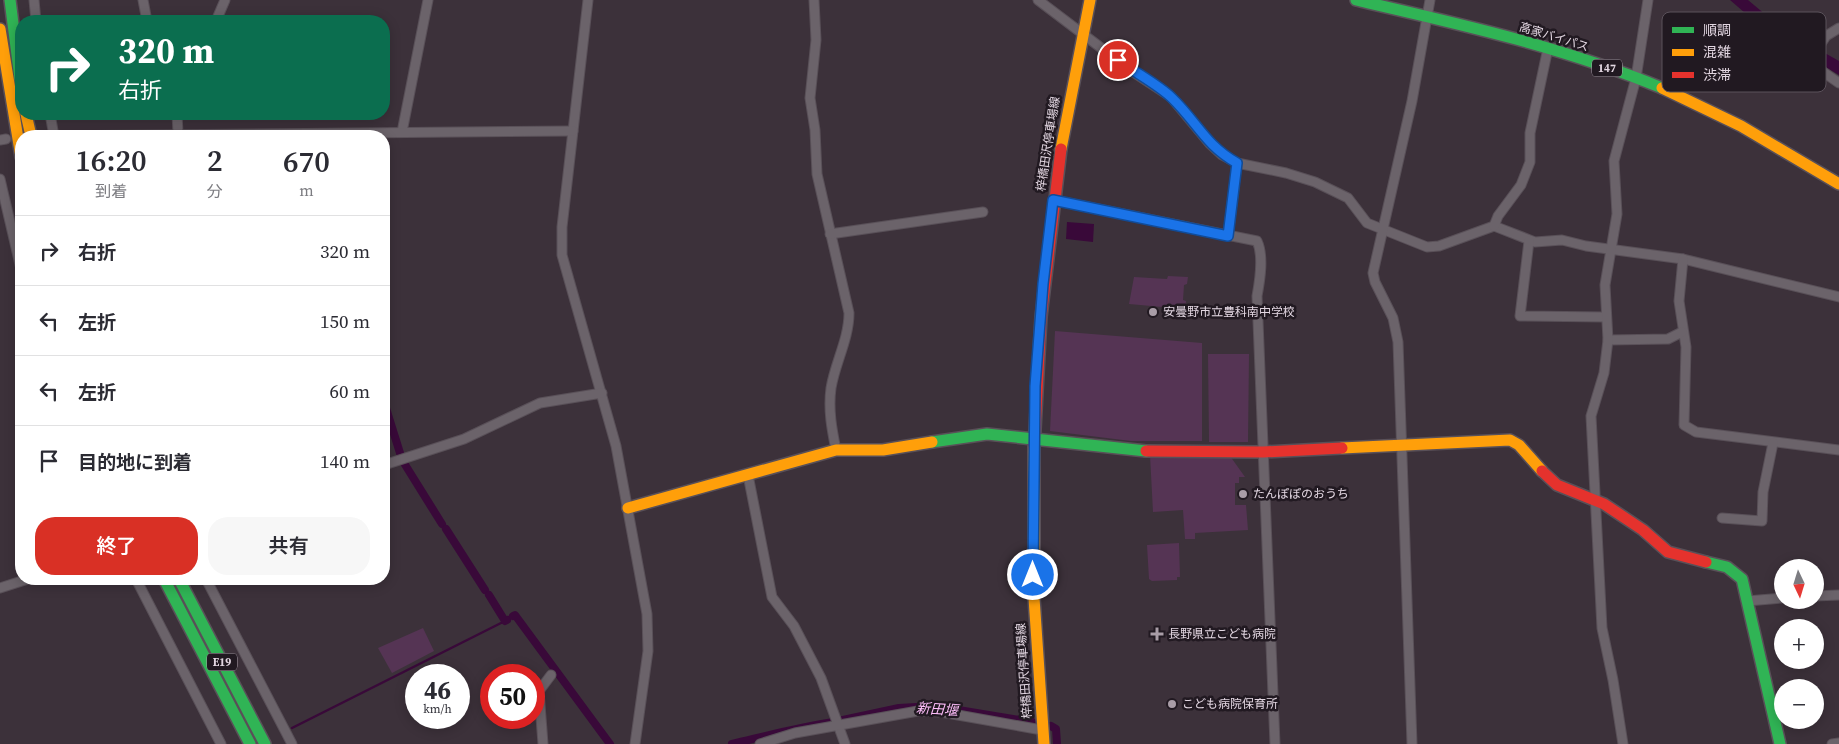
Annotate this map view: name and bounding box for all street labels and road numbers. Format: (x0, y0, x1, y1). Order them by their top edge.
street label: 高家バイパス (1517, 19, 1591, 55)
road number: 147 (1592, 59, 1622, 76)
street label: 梓橋田沢停車場線 (1033, 95, 1063, 193)
street label: 梓橋田沢停車場線 (1013, 623, 1035, 719)
road number: E19 (207, 654, 237, 670)

